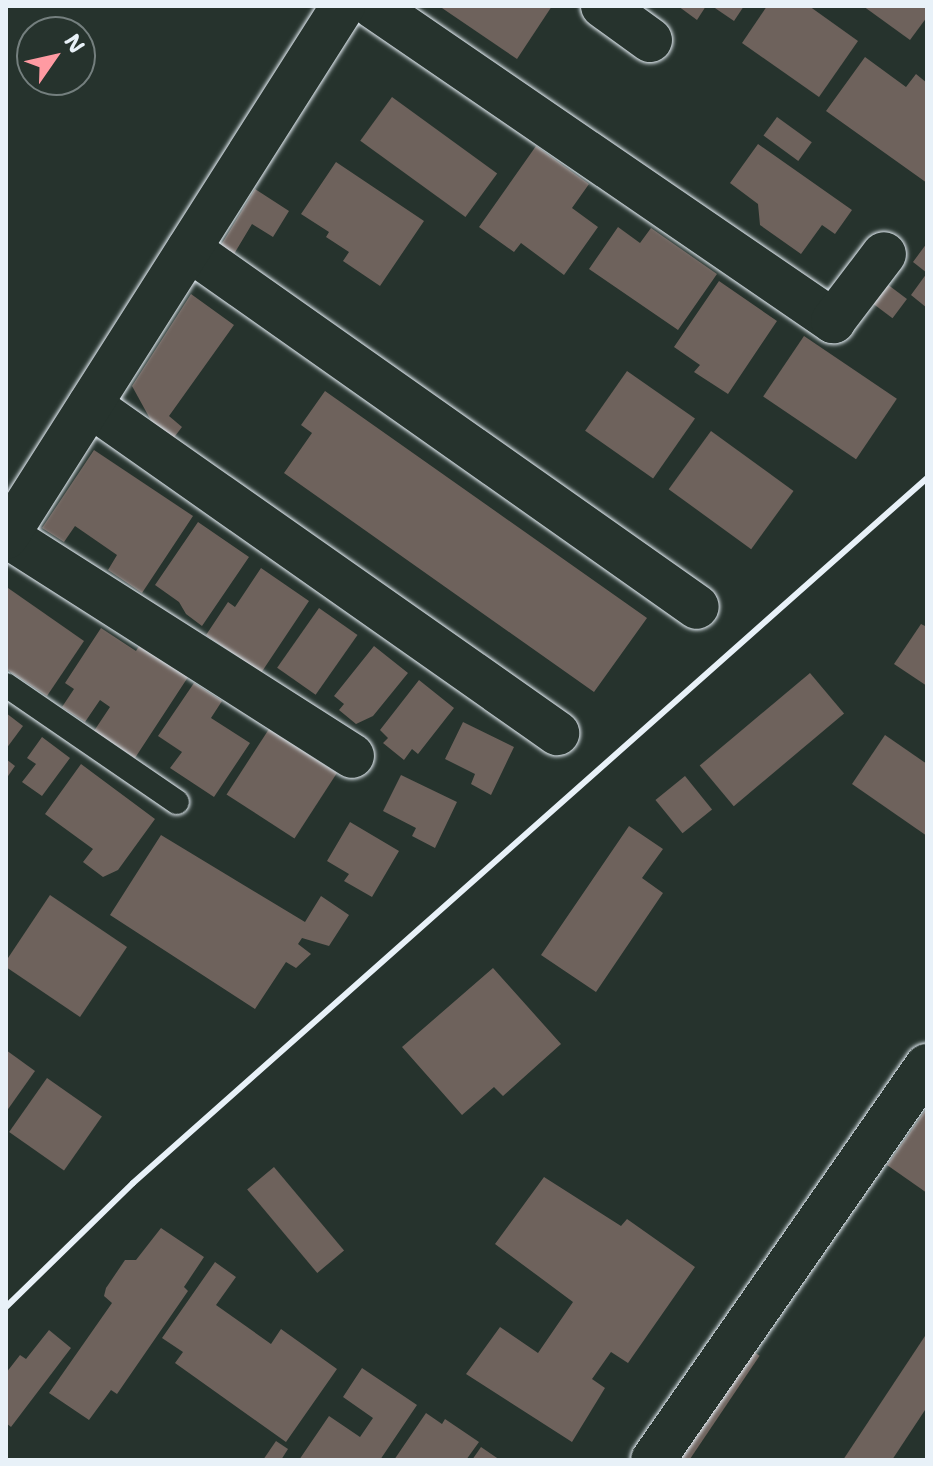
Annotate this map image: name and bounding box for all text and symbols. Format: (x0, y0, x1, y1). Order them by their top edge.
north arrow (16, 16, 96, 96)
text: N (58, 28, 92, 59)

